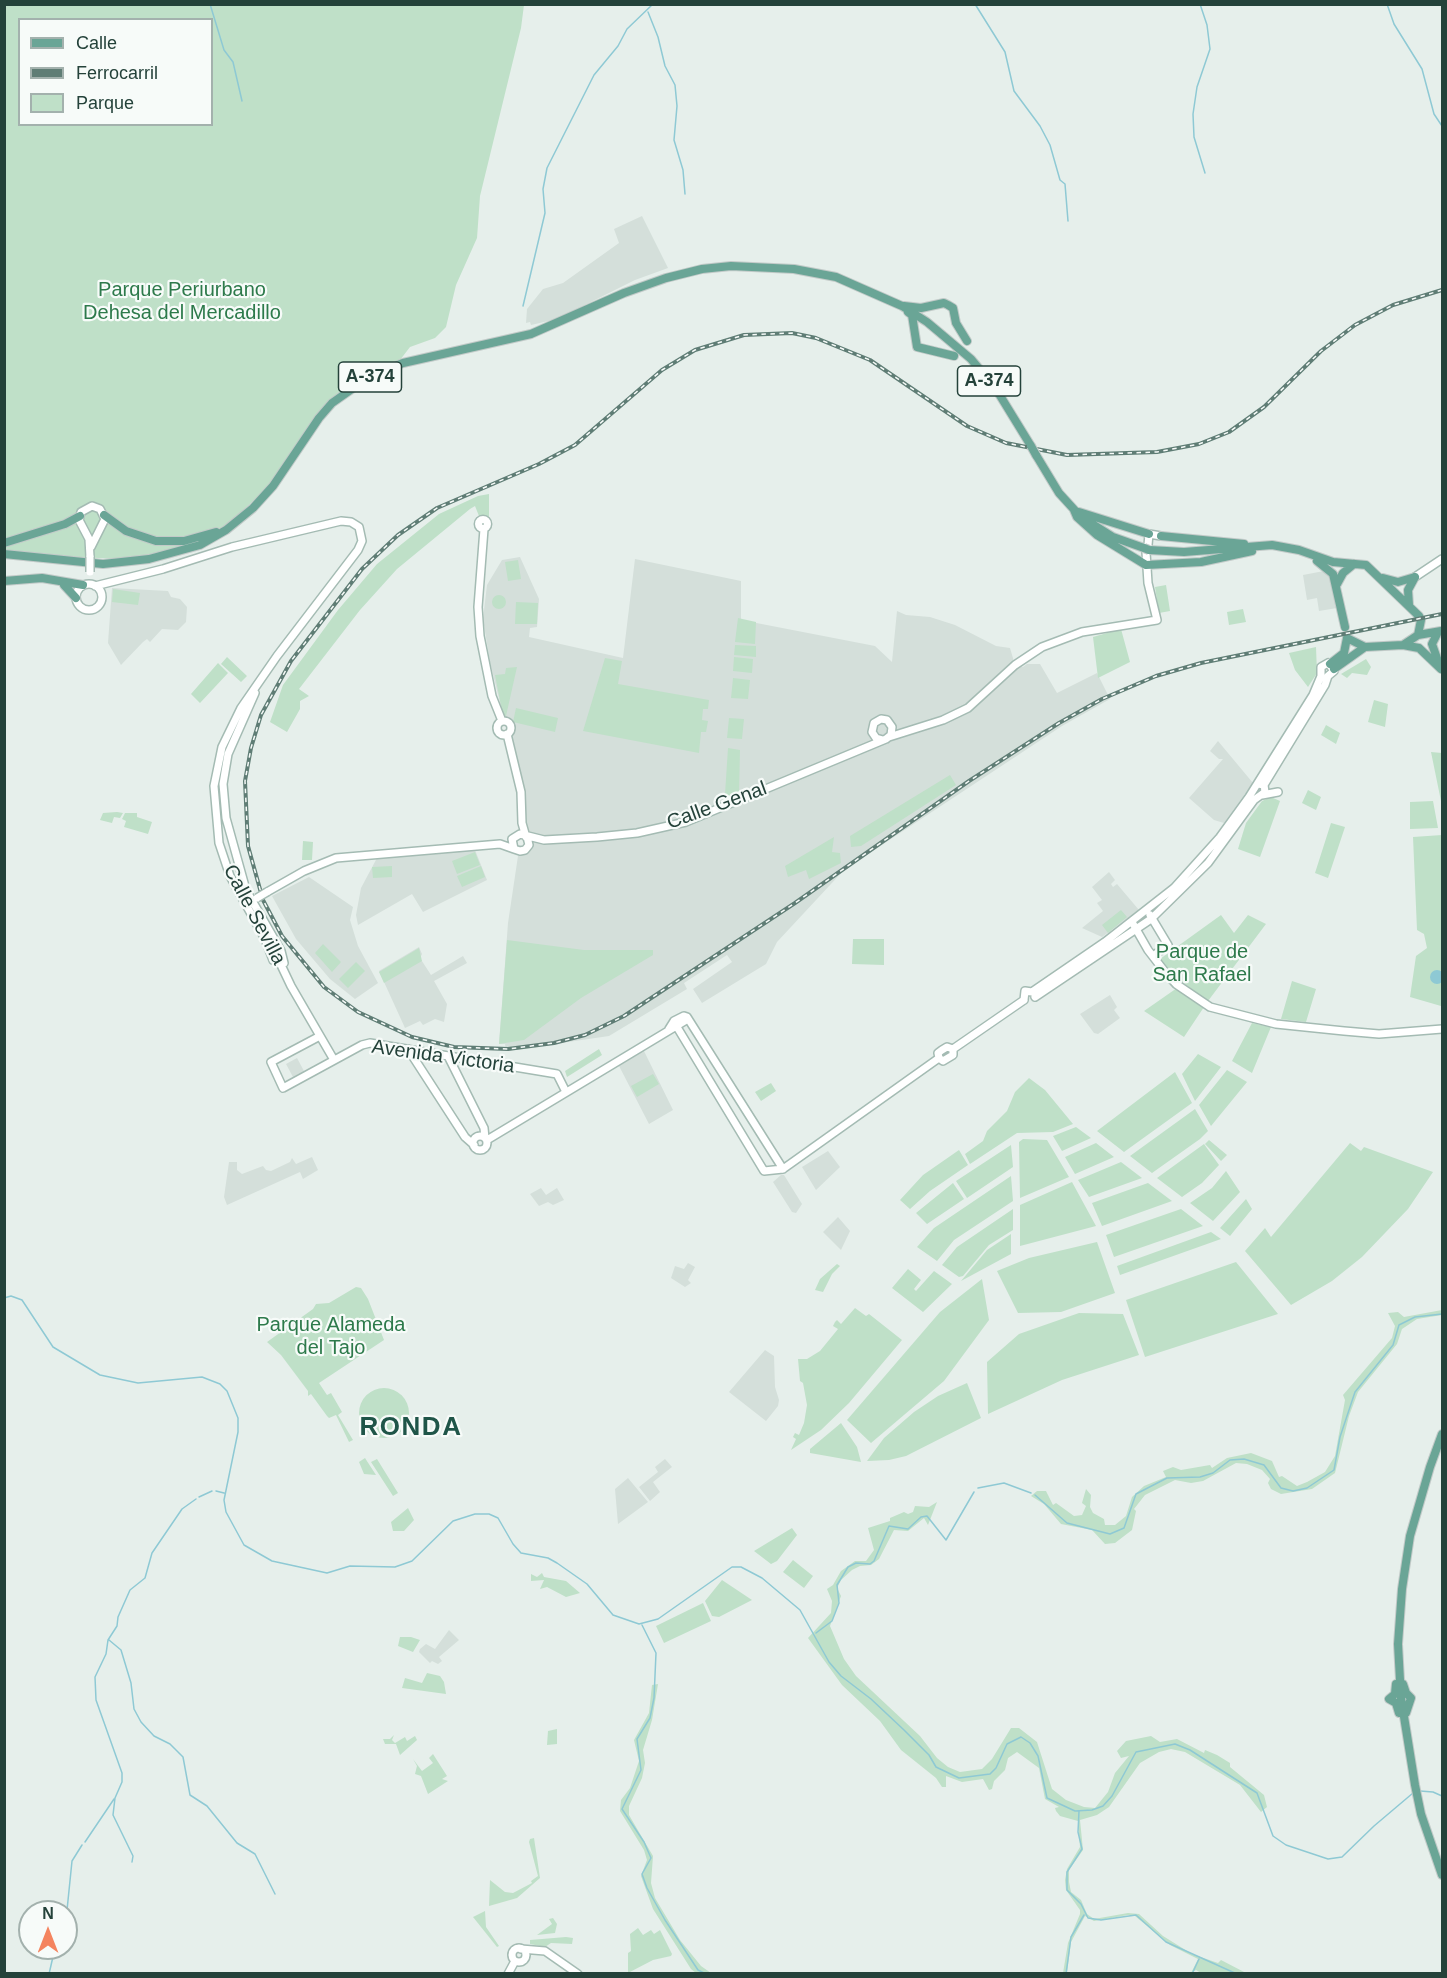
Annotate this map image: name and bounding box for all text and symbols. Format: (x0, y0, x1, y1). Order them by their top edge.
legend (18, 18, 213, 126)
text: Calle (76, 33, 117, 53)
text: Ferrocarril (76, 63, 158, 83)
text: Parque (76, 93, 134, 113)
park label: Parque Periurbano Dehesa del Mercadillo (83, 278, 281, 325)
road number: A-374 (338, 362, 401, 392)
road number: A-374 (958, 366, 1020, 396)
street label: Calle Genal (664, 777, 770, 835)
street label: Calle Sevilla (218, 861, 290, 969)
park label: Parque de San Rafael (1153, 940, 1251, 987)
street label: Avenida Victoria (370, 1035, 516, 1079)
park label: Parque Alameda del Tajo (257, 1313, 405, 1360)
district label: RONDA (360, 1412, 462, 1444)
north arrow (18, 1900, 78, 1960)
text: N (42, 1905, 54, 1922)

